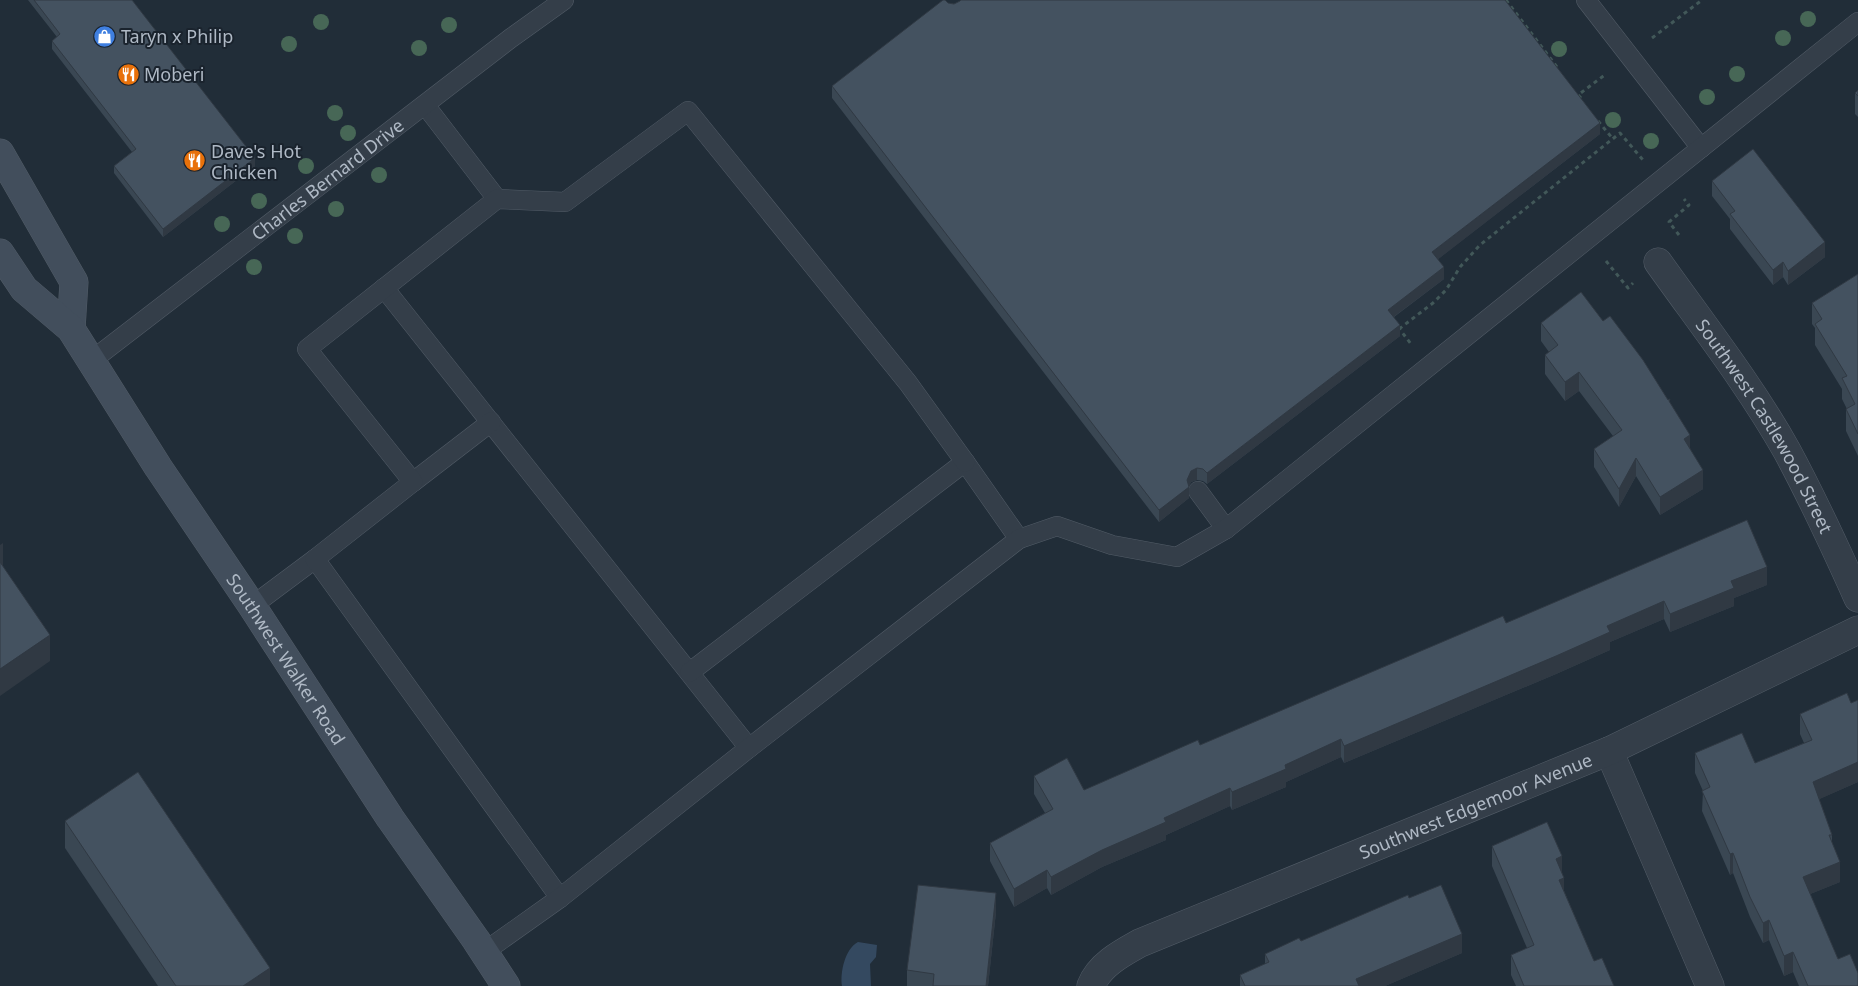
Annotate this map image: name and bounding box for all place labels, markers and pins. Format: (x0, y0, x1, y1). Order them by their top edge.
shop icon: Taryn x Philip (93, 24, 117, 48)
place label: Taryn x Philip (121, 24, 233, 48)
restaurant icon: Moberi (116, 62, 140, 86)
place label: Moberi (144, 62, 205, 86)
place label: Dave's Hot Chicken (211, 139, 301, 184)
restaurant icon: Dave's Hot Chicken (183, 149, 207, 173)

